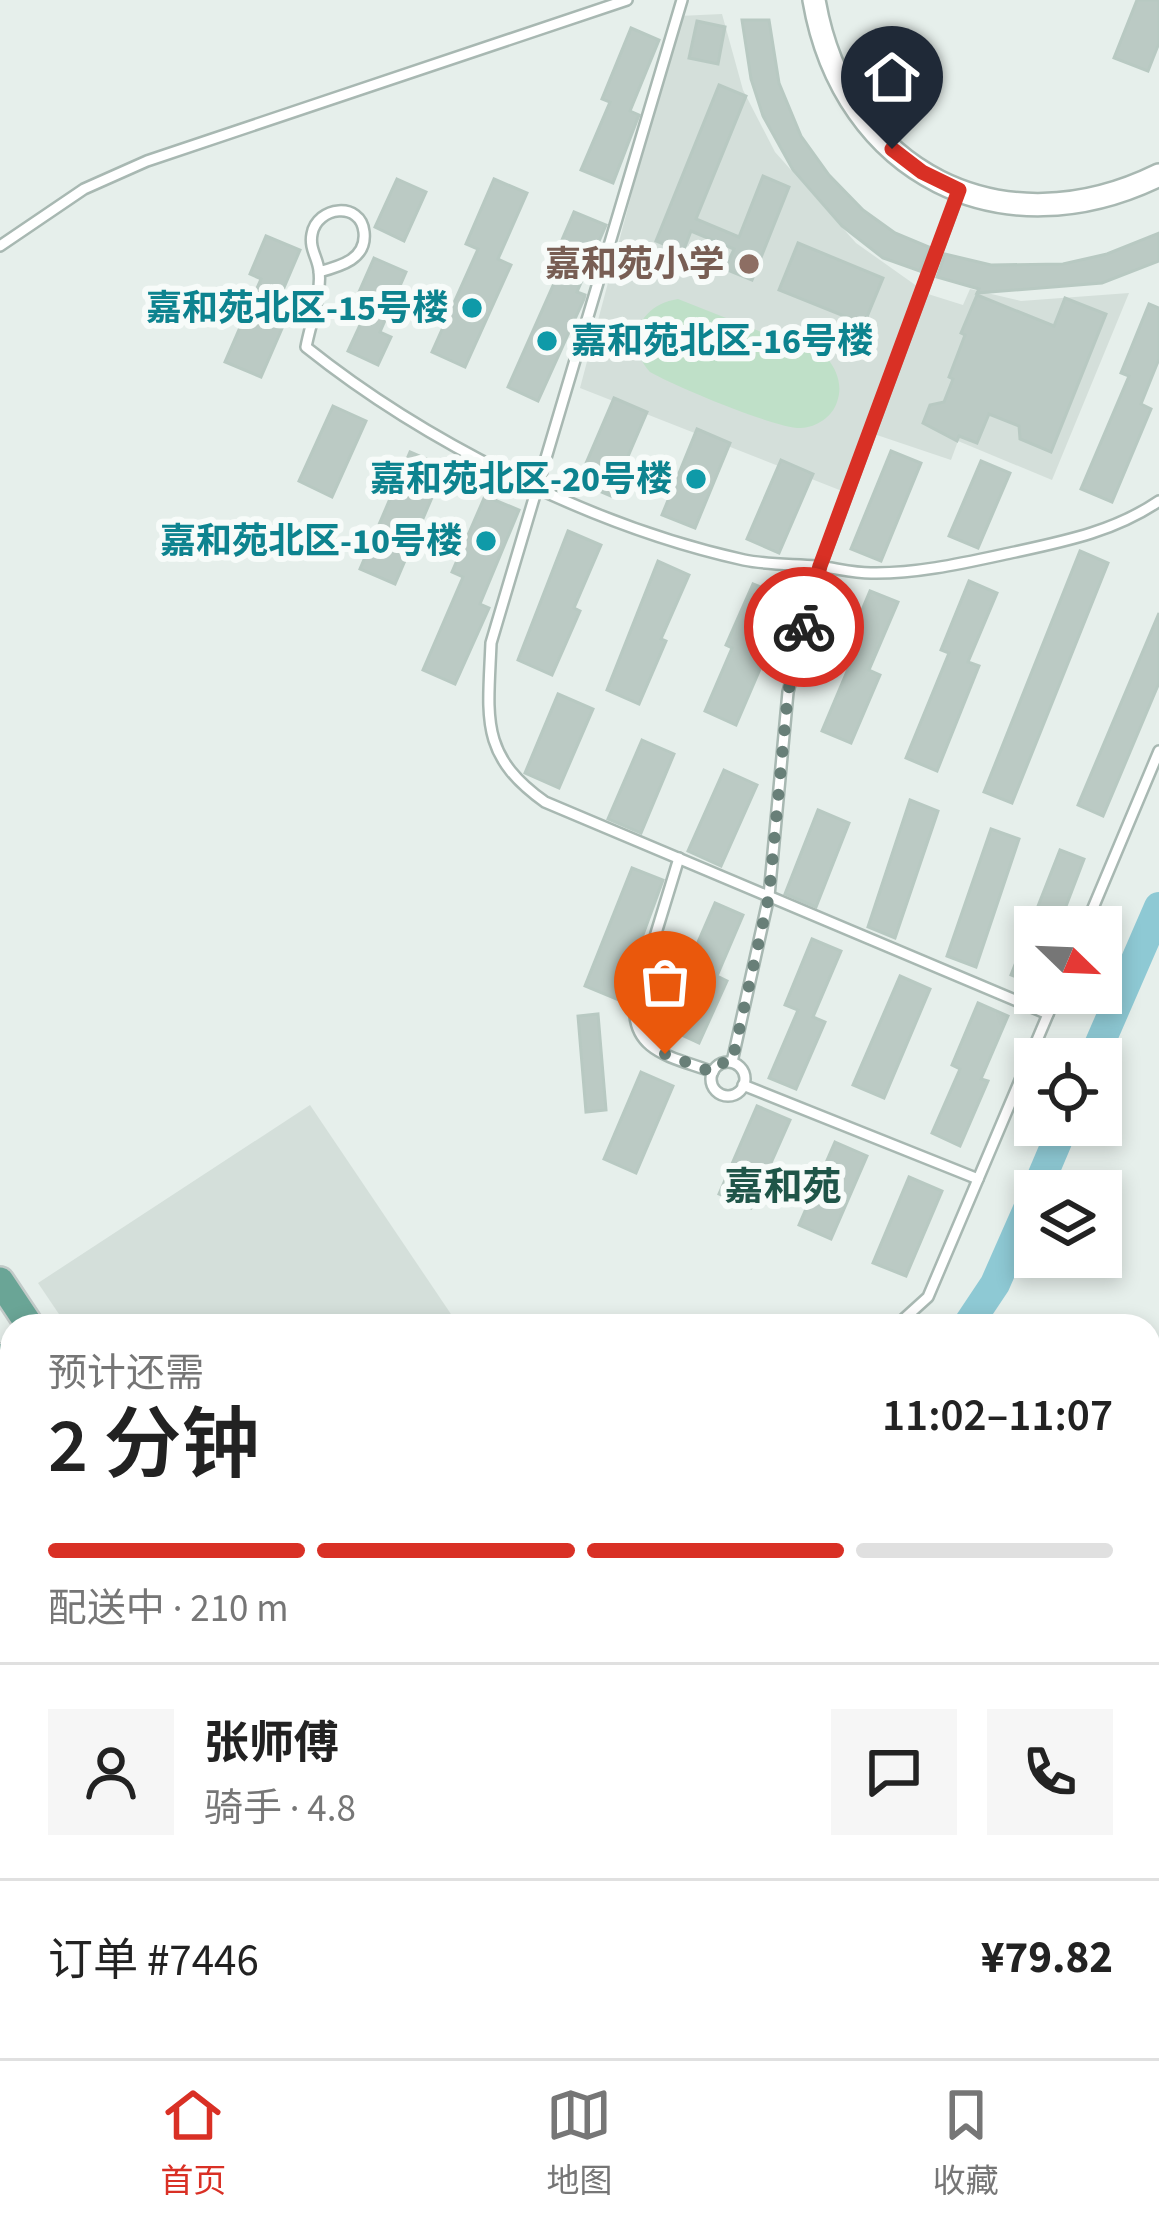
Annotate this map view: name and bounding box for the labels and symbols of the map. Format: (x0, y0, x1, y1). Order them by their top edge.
pin (841, 26, 943, 149)
place label: 嘉和苑小学 (545, 239, 725, 290)
marker: 嘉和苑小学 (736, 251, 762, 277)
place label: 嘉和苑北区-15号楼 (146, 283, 448, 334)
marker: 嘉和苑北区-15号楼 (459, 295, 485, 321)
place label: 嘉和苑北区-16号楼 (571, 316, 873, 367)
marker: 嘉和苑北区-16号楼 (534, 328, 560, 354)
place label: 嘉和苑北区-20号楼 (370, 454, 672, 505)
marker: 嘉和苑北区-20号楼 (683, 466, 709, 492)
place label: 嘉和苑北区-10号楼 (160, 516, 462, 567)
marker: 嘉和苑北区-10号楼 (473, 528, 499, 554)
courier (744, 567, 864, 687)
north arrow (1014, 906, 1122, 1014)
pin (614, 931, 716, 1054)
district label: 嘉和苑 (724, 1160, 842, 1216)

